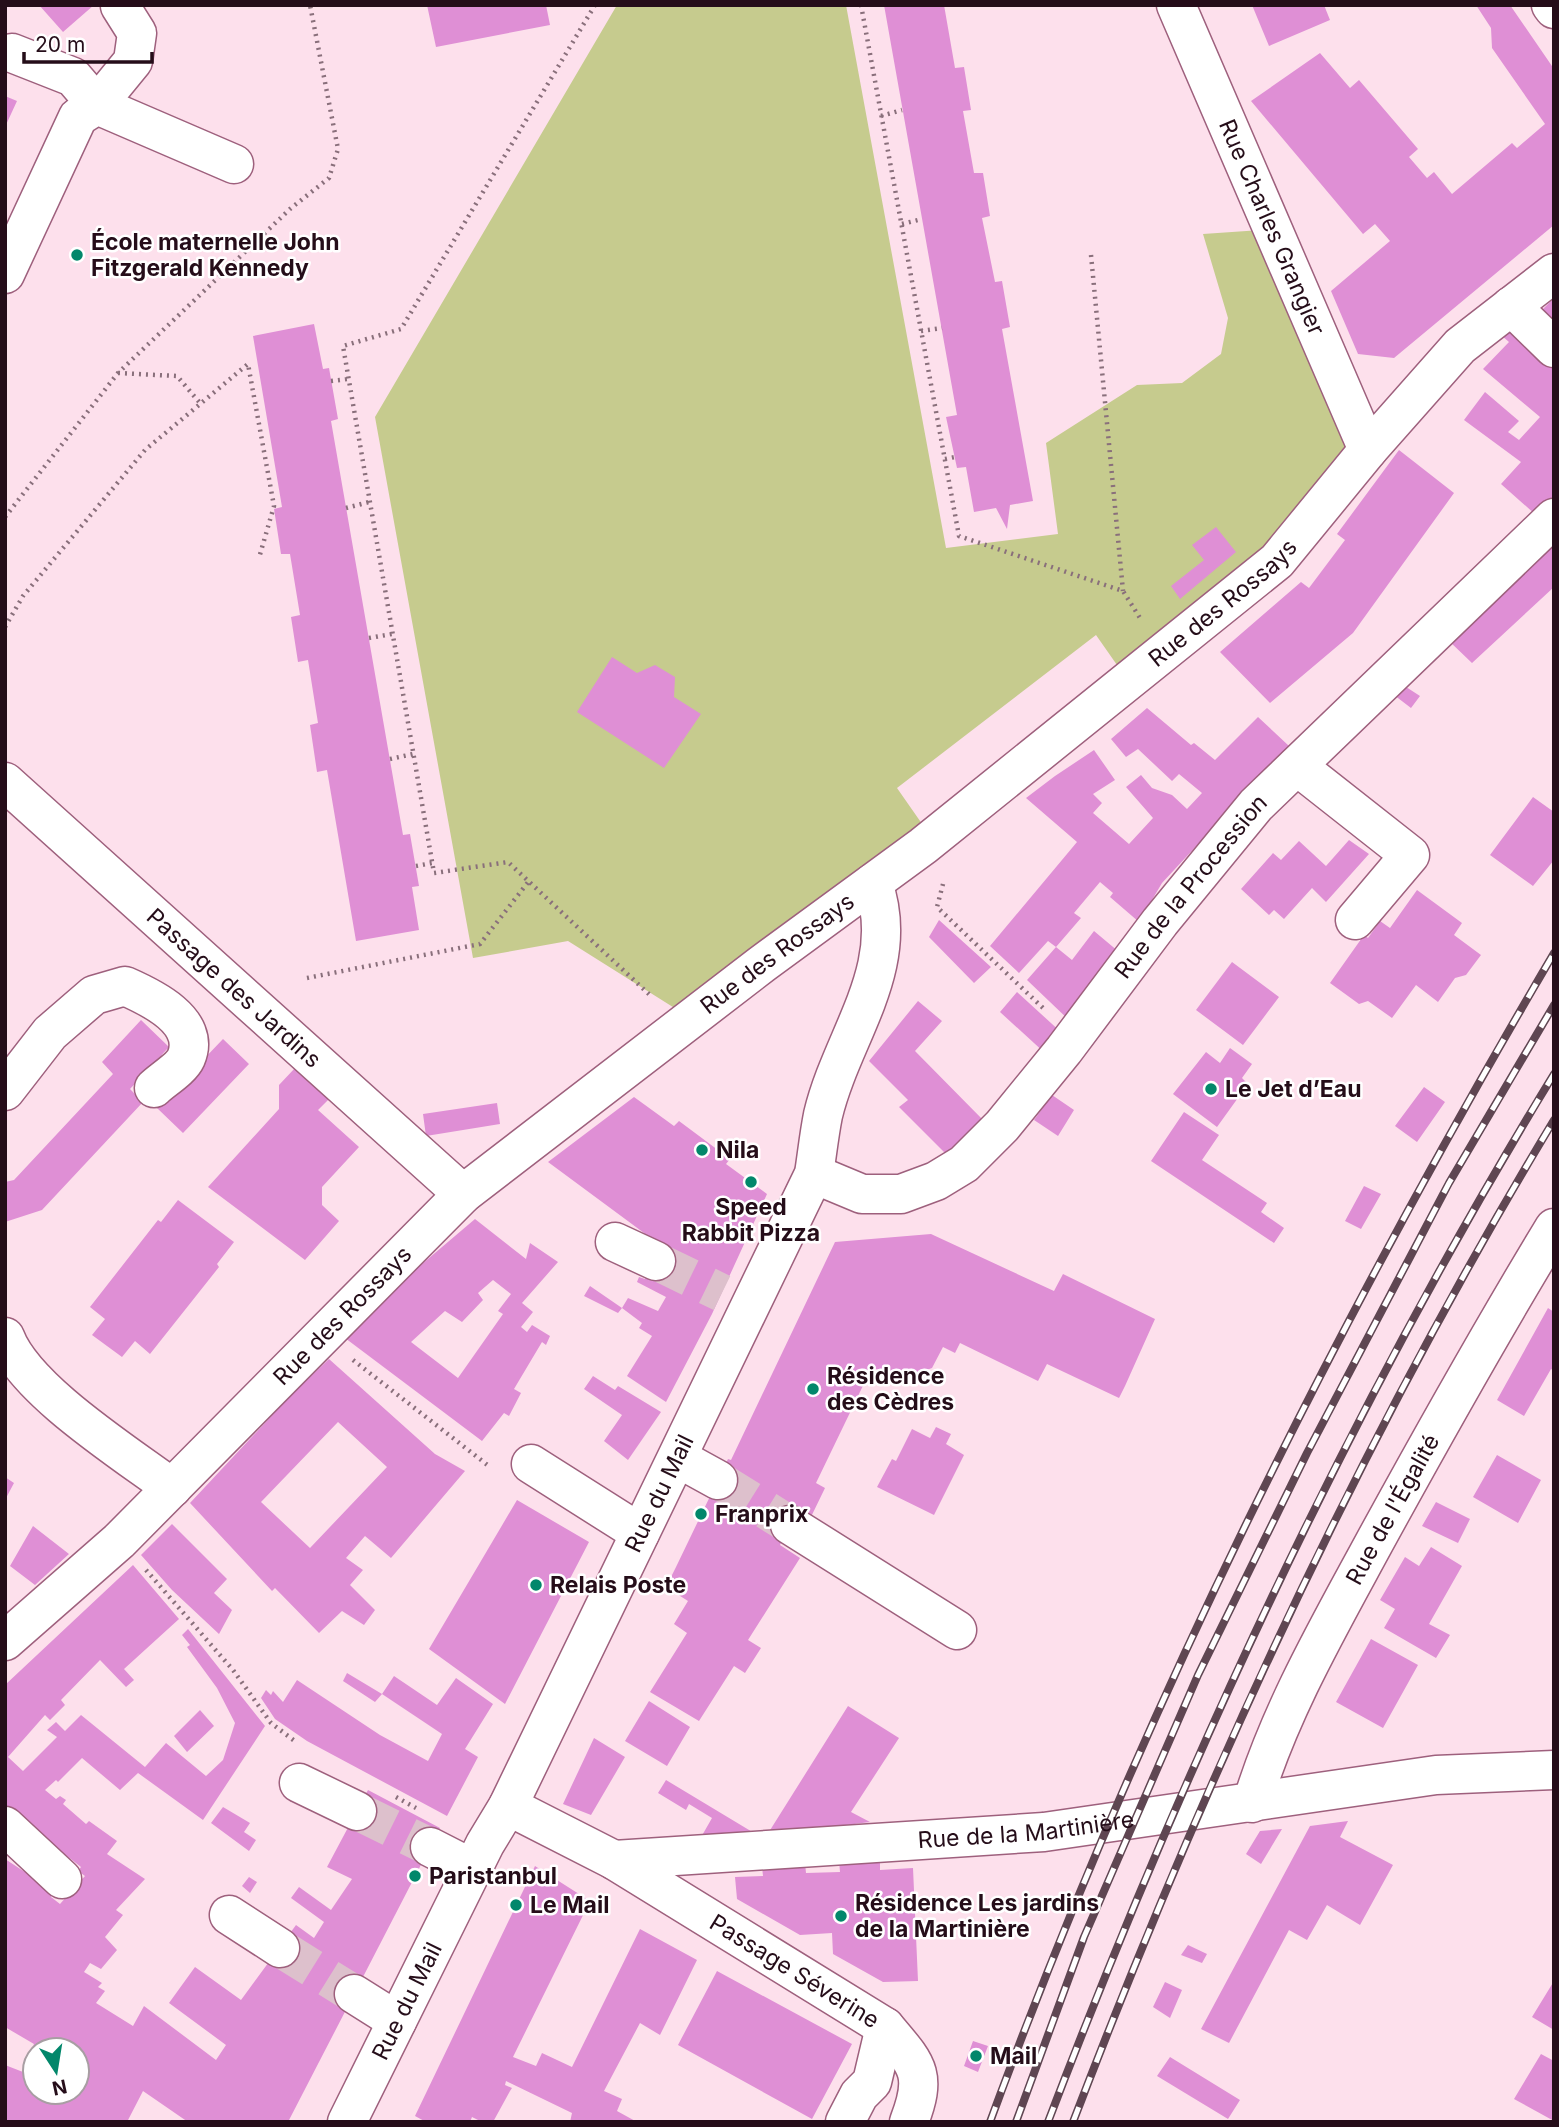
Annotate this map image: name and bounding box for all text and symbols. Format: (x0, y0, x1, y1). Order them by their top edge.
scale bar (24, 21, 152, 65)
text: 20 m (35, 32, 85, 57)
street label: Rue Charles Grangier (1213, 115, 1331, 340)
place label: École maternelle John Fitzgerald Kennedy (91, 228, 340, 282)
marker: École maternelle John Fitzgerald Kennedy (69, 247, 85, 263)
street label: Rue des Rossays (1143, 534, 1303, 673)
street label: Rue de la Procession (1109, 788, 1273, 984)
street label: Rue des Rossays (695, 887, 860, 1020)
street label: Passage des Jardins (141, 902, 327, 1074)
place label: Le Jet d’Eau (1225, 1075, 1361, 1103)
marker: Le Jet d’Eau (1203, 1081, 1219, 1097)
place label: Nila (716, 1136, 759, 1164)
marker: Nila (694, 1142, 710, 1158)
marker: Speed Rabbit Pizza (743, 1174, 759, 1190)
place label: Speed Rabbit Pizza (682, 1193, 820, 1247)
street label: Rue des Rossays (267, 1240, 417, 1391)
place label: Résidence des Cèdres (827, 1362, 954, 1416)
marker: Résidence des Cèdres (805, 1381, 821, 1397)
street label: Rue de l'Égalité (1340, 1429, 1445, 1590)
street label: Rue du Mail (619, 1430, 700, 1557)
place label: Franprix (715, 1500, 808, 1528)
marker: Franprix (693, 1506, 709, 1522)
place label: Relais Poste (550, 1571, 686, 1599)
marker: Relais Poste (528, 1577, 544, 1593)
street label: Rue de la Martinière (917, 1805, 1136, 1854)
place label: Paristanbul (429, 1862, 557, 1890)
marker: Paristanbul (407, 1868, 423, 1884)
place label: Résidence Les jardins de la Martinière (855, 1889, 1099, 1943)
place label: Le Mail (530, 1891, 609, 1919)
marker: Le Mail (508, 1897, 524, 1913)
street label: Passage Séverine (705, 1908, 884, 2034)
marker: Résidence Les jardins de la Martinière (833, 1908, 849, 1924)
street label: Rue du Mail (366, 1938, 448, 2064)
north arrow (21, 2036, 91, 2106)
place label: Mail (990, 2042, 1037, 2070)
marker: Mail (968, 2048, 984, 2064)
text: N (50, 2074, 69, 2100)

